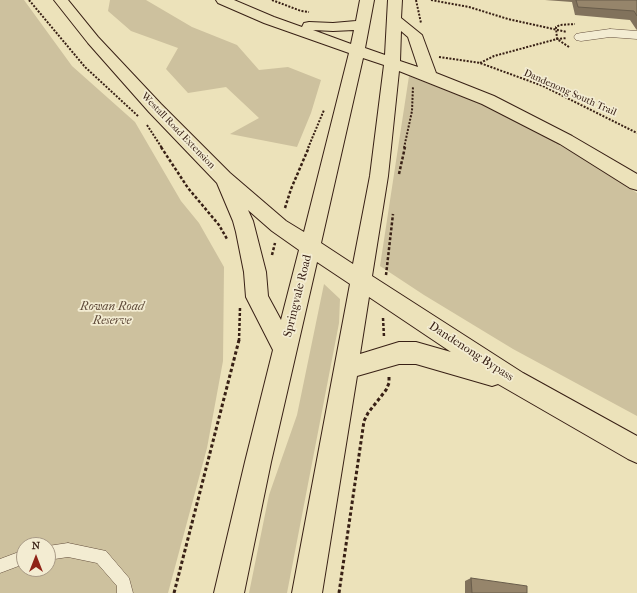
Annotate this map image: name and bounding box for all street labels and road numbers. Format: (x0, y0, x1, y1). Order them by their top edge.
street label: Dandenong South Trail (522, 67, 618, 119)
street label: Westall Road Extension (139, 90, 217, 172)
street label: Springvale Road (281, 253, 315, 339)
street label: Dandenong Bypass (426, 319, 516, 385)

